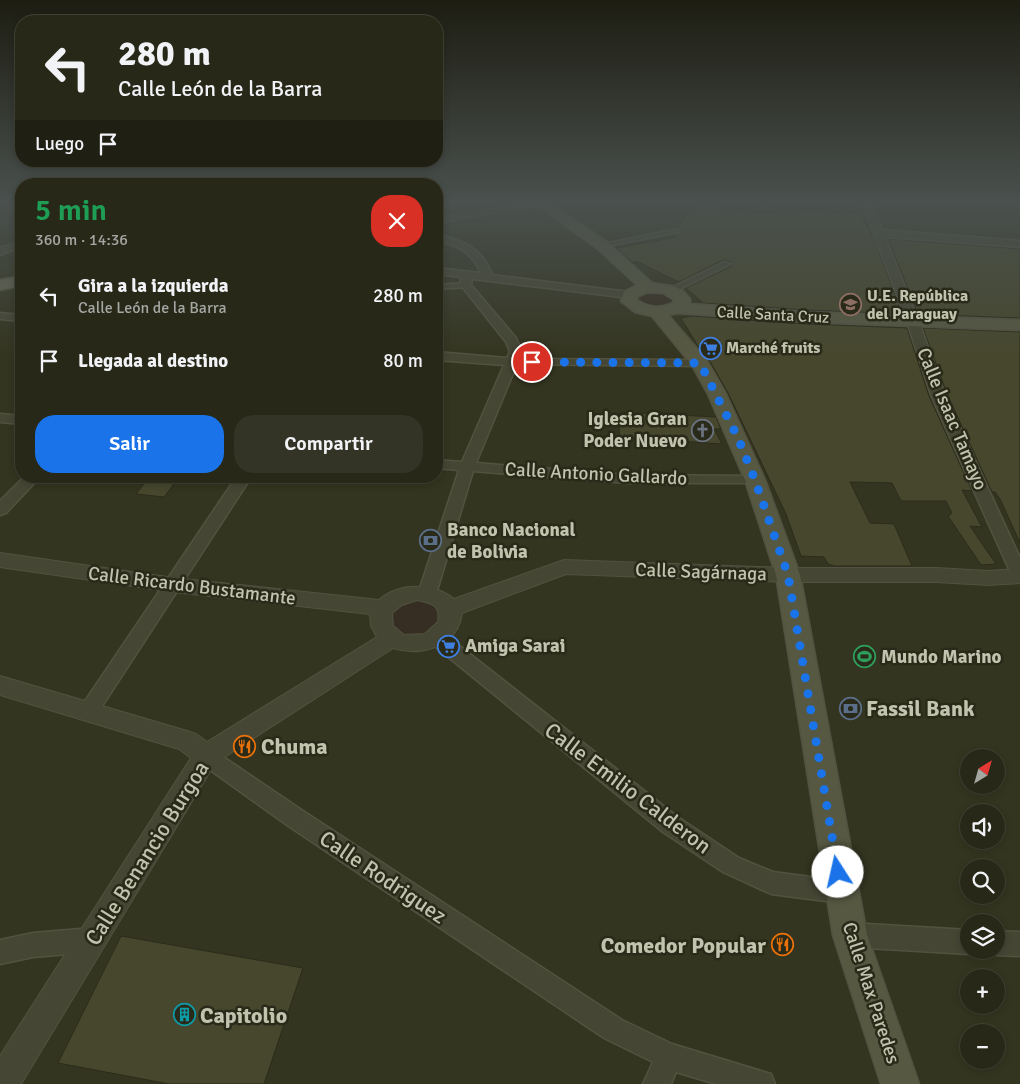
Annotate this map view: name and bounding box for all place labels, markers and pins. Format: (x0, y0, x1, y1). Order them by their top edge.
place label: U.E. República del Paraguay (867, 286, 968, 324)
school or university icon: U.E. República del Paraguay (839, 293, 863, 317)
supermarket icon: Marché fruits (698, 336, 722, 360)
place label: Marché fruits (726, 338, 820, 358)
pin (511, 341, 553, 383)
place label: Iglesia Gran Poder Nuevo (583, 407, 687, 453)
church icon: Iglesia Gran Poder Nuevo (691, 418, 715, 442)
place label: Banco Nacional de Bolivia (447, 518, 576, 564)
bank icon: Banco Nacional de Bolivia (419, 529, 443, 553)
supermarket icon: Amiga Sarai (437, 634, 461, 658)
place label: Amiga Sarai (465, 634, 565, 658)
sports icon: Mundo Marino (853, 645, 877, 669)
place label: Mundo Marino (881, 645, 1002, 669)
place label: Fassil Bank (866, 695, 975, 722)
bank icon: Fassil Bank (838, 696, 862, 720)
place label: Chuma (261, 733, 328, 760)
restaurant icon: Chuma (233, 734, 257, 758)
place label: Comedor Popular (601, 932, 766, 959)
restaurant icon: Comedor Popular (770, 933, 794, 957)
place label: Capitolio (200, 1002, 287, 1029)
building icon: Capitolio (172, 1003, 196, 1027)

